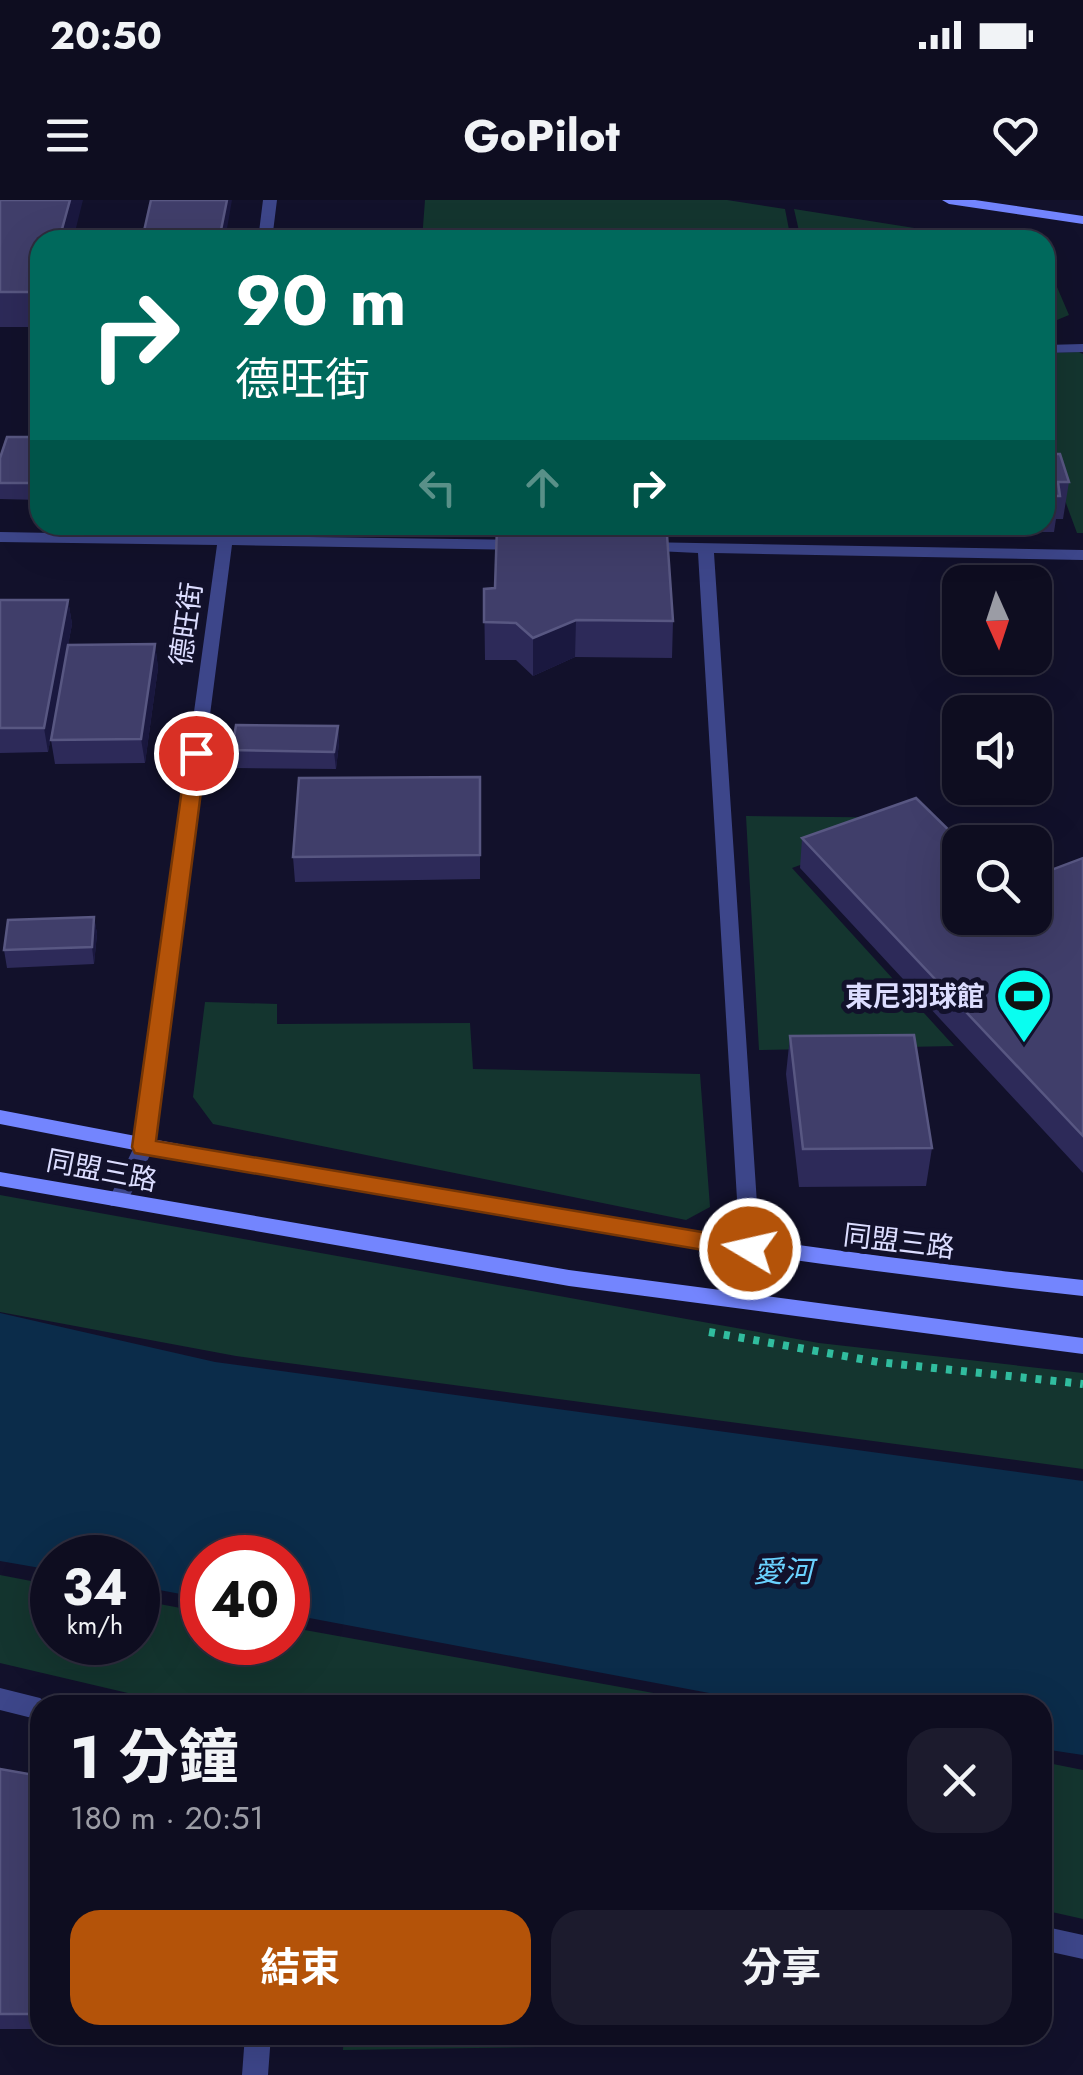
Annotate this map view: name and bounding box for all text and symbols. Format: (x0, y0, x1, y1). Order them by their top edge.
text: 20:50 (50, 8, 162, 63)
text: GoPilot (463, 103, 620, 168)
icon: menu (40, 108, 95, 163)
icon: heart (988, 108, 1043, 163)
text: 90 m (235, 250, 407, 351)
icon: right (70, 270, 200, 400)
text: 德旺街 (235, 347, 370, 412)
icon: left (410, 460, 465, 515)
icon: ahead (515, 460, 570, 515)
icon: right (620, 460, 675, 515)
north arrow (942, 565, 1052, 675)
map controls (942, 565, 1052, 935)
street label: 德旺街 (160, 580, 213, 669)
button: sound (942, 695, 1052, 805)
pin (154, 711, 239, 796)
icon: arrive (169, 726, 224, 781)
button: search (942, 825, 1052, 935)
sports icon: 東尼羽球館 (994, 966, 1054, 1045)
place label: 東尼羽球館 (845, 976, 985, 1017)
street label: 同盟三路 (43, 1140, 161, 1201)
position arrow (698, 1197, 802, 1301)
street label: 同盟三路 (841, 1214, 957, 1269)
speed limit sign: 40 (180, 1535, 310, 1665)
water label: 愛河 (753, 1550, 818, 1593)
text: 34 (62, 1551, 128, 1624)
text: km/h (67, 1607, 123, 1643)
text: 1 分鐘 (70, 1714, 239, 1801)
button: close (907, 1728, 1012, 1833)
text: 180 m · 20:51 (70, 1795, 264, 1841)
button: 結束 (70, 1910, 531, 2025)
button: 分享 (551, 1910, 1012, 2025)

